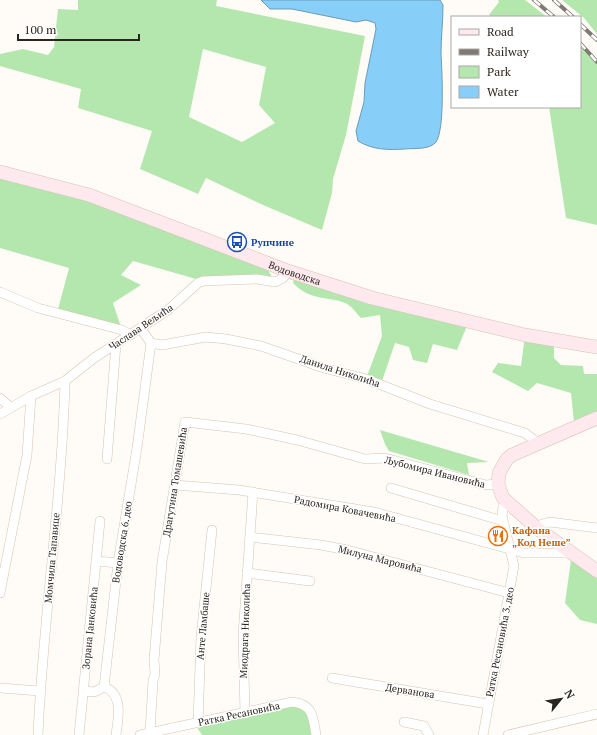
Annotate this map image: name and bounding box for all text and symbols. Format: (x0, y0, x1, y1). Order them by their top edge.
scale bar (18, 16, 139, 42)
legend (451, 16, 581, 108)
text: 100 m (24, 22, 57, 37)
text: Road (487, 24, 514, 39)
text: Railway (487, 44, 530, 59)
text: Park (487, 64, 512, 79)
text: Water (487, 84, 519, 99)
bus stop icon: Рупчине (226, 231, 248, 253)
place label: Рупчине (251, 236, 295, 249)
street label: Водоводска (267, 258, 323, 288)
street label: Часлава Вељића (106, 301, 176, 353)
street label: Данила Николића (298, 352, 382, 390)
street label: Драгутина Томашевића (160, 426, 190, 538)
street label: Љубомира Ивановића (382, 453, 487, 491)
street label: Радомира Ковачевића (293, 493, 397, 525)
street label: Водоводска 6. део (109, 500, 135, 584)
street label: Момчила Тапавице (42, 512, 62, 604)
place label: Кафана „Код Неше” (512, 524, 571, 549)
restaurant icon: Кафана „Код Неше” (487, 525, 509, 547)
street label: Милуна Маровића (337, 542, 423, 576)
street label: Миодрага Николића (237, 583, 253, 679)
street label: Ратка Ресановића 3. део (483, 585, 517, 698)
street label: Зорана Јанковића (79, 586, 101, 670)
street label: Анте Ламбаше (194, 592, 212, 660)
north arrow (541, 679, 581, 719)
street label: Дерванова (384, 681, 436, 701)
text: N (562, 687, 578, 702)
street label: Ратка Ресановића (197, 699, 281, 729)

